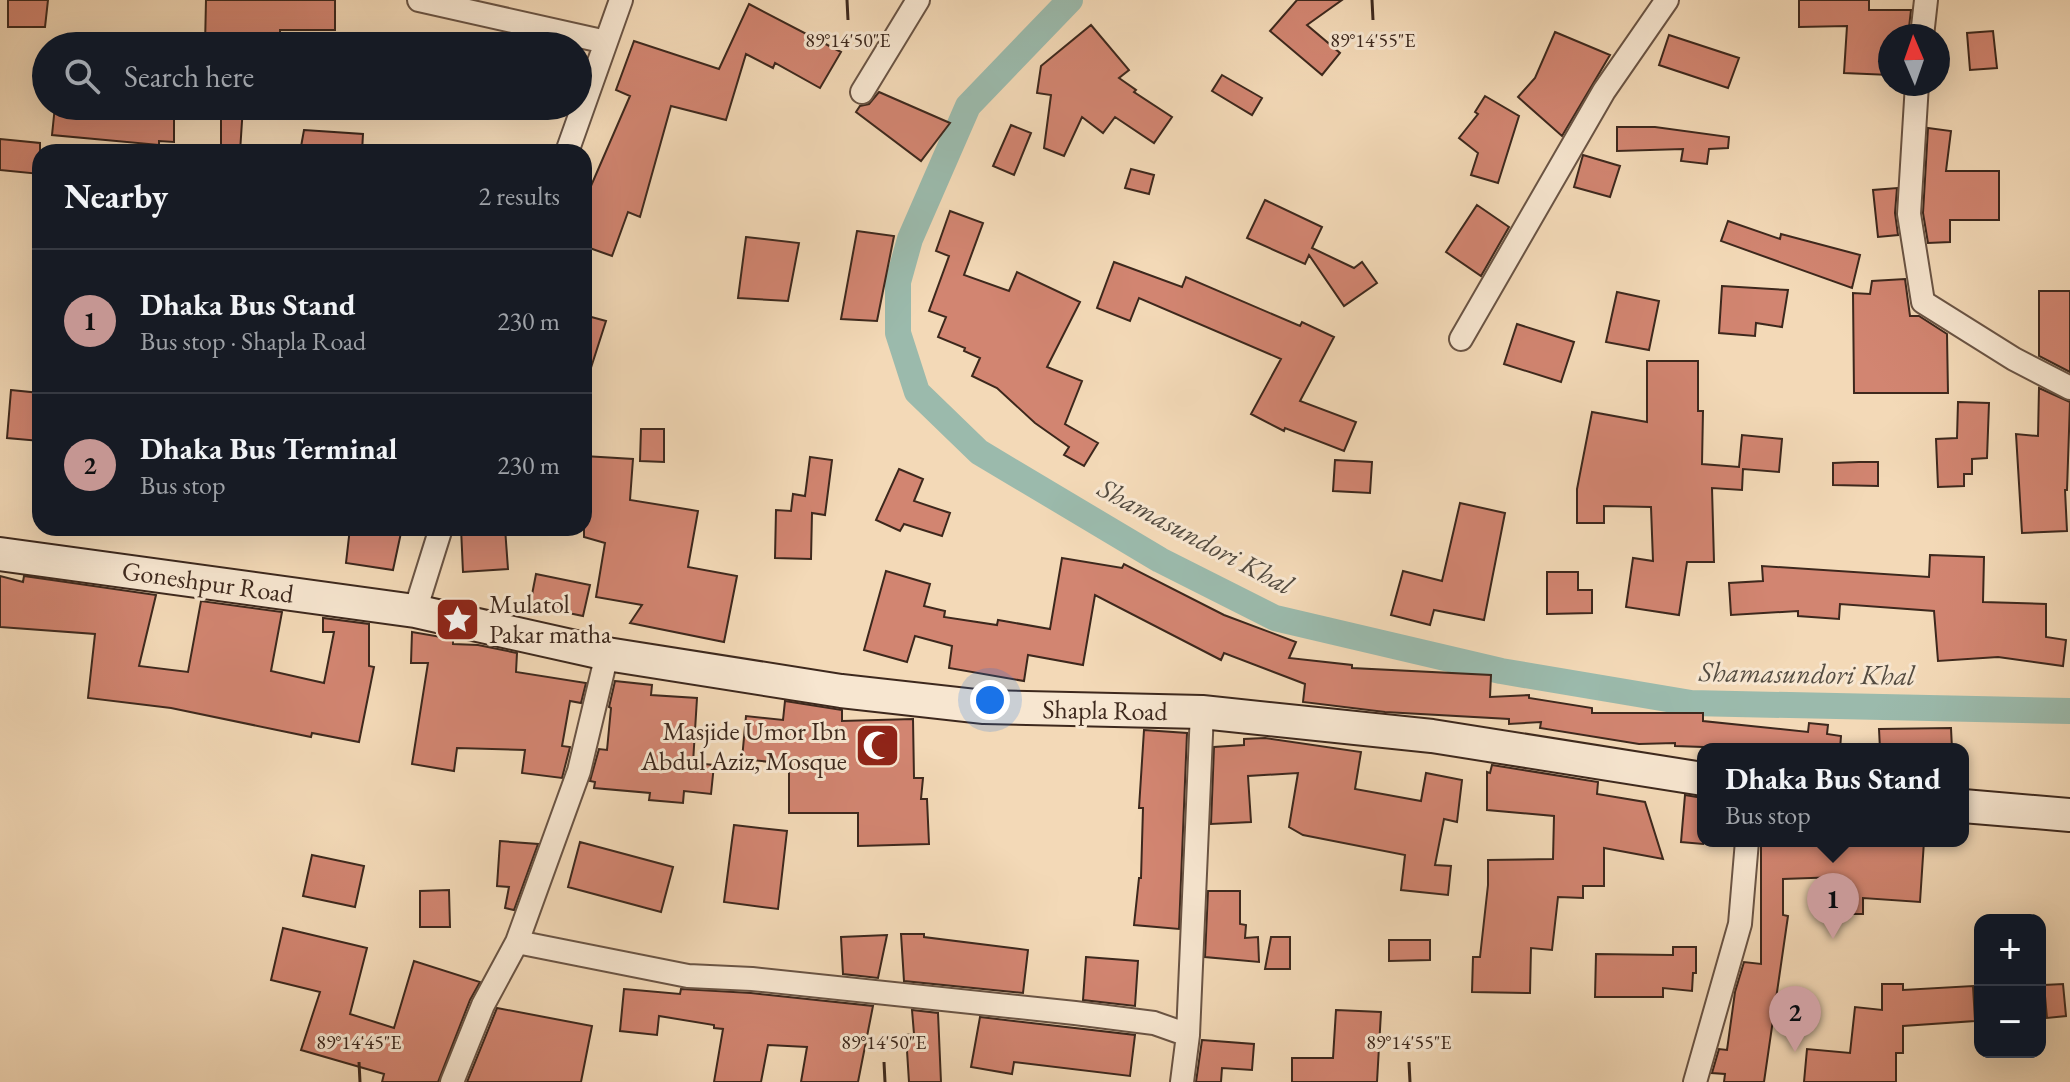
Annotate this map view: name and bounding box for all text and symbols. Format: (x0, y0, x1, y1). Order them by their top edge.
north arrow (1878, 24, 1950, 96)
text: 89°14'50"E (805, 27, 891, 53)
text: 89°14'55"E (1330, 27, 1416, 53)
search box (32, 32, 592, 120)
icon: search (60, 54, 104, 98)
text: Search here (124, 57, 254, 96)
text: Nearby (64, 174, 168, 218)
text: 2 results (479, 179, 560, 213)
text: Dhaka Bus Stand (140, 285, 356, 324)
text: 1 (83, 304, 97, 338)
text: 230 m (497, 304, 560, 338)
text: Bus stop · Shapla Road (140, 324, 366, 358)
text: Dhaka Bus Terminal (140, 429, 397, 468)
text: 2 (83, 448, 97, 482)
text: 230 m (497, 448, 560, 482)
text: Bus stop (140, 468, 226, 502)
water label: Shamasundori Khal (1091, 469, 1301, 603)
street label: Goneshpur Road (120, 553, 297, 611)
place label: Mulatol Pakar matha (489, 587, 612, 651)
place icon: Mulatol Pakar matha (434, 595, 482, 643)
water label: Shamasundori Khal (1698, 653, 1916, 693)
your location (970, 680, 1010, 720)
street label: Shapla Road (1042, 692, 1169, 728)
place label: Masjide Umor Ibn Abdul Aziz, Mosque (640, 714, 847, 778)
mosque icon: Masjide Umor Ibn Abdul Aziz, Mosque (854, 722, 902, 770)
popup (1697, 743, 1969, 847)
text: Dhaka Bus Stand (1725, 759, 1941, 798)
text: Bus stop (1725, 798, 1811, 832)
pin: 1 (1807, 873, 1859, 939)
map controls (1974, 914, 2046, 1058)
button: + (1974, 914, 2046, 986)
pin: 2 (1769, 986, 1821, 1052)
button: − (1974, 986, 2046, 1058)
text: 89°14'45"E (316, 1029, 402, 1055)
text: 89°14'50"E (841, 1029, 927, 1055)
text: 89°14'55"E (1366, 1029, 1452, 1055)

